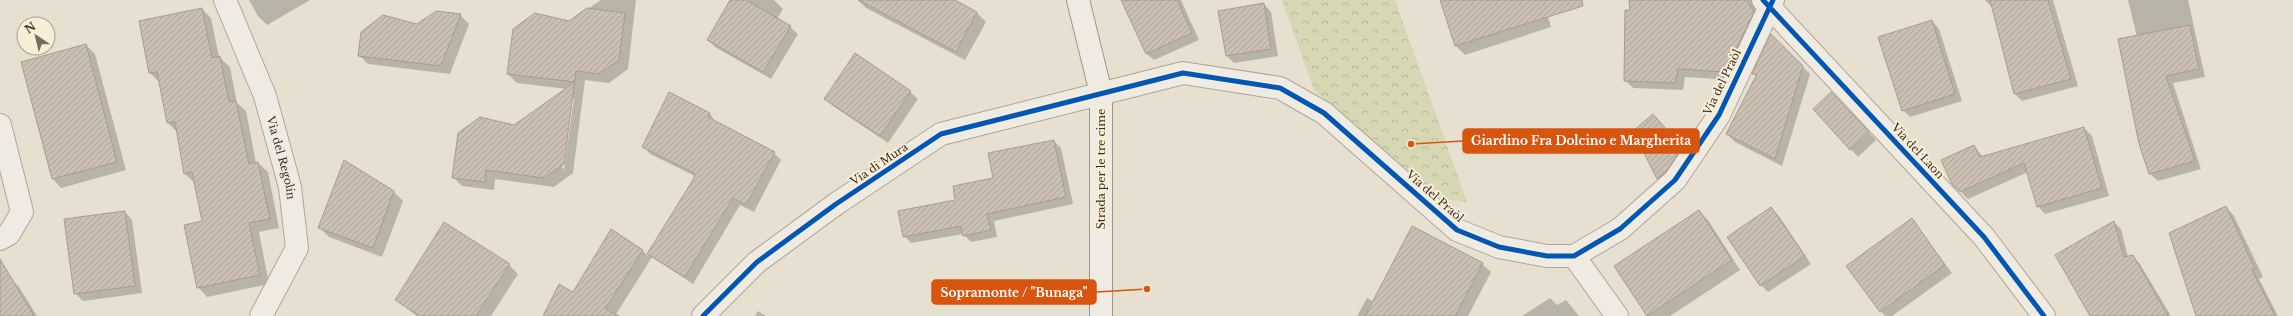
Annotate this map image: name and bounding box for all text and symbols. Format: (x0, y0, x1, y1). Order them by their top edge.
north arrow (16, 16, 56, 56)
text: N (22, 19, 39, 37)
street label: Via del Praòl (1700, 46, 1744, 118)
street label: Strada per le tre cime (1094, 109, 1108, 229)
street label: Via del Regolin (264, 114, 298, 201)
street label: Via del Laon (1888, 120, 1948, 182)
callout: Giardino Fra Dolcino e Margherita (1463, 129, 1699, 153)
text: Giardino Fra Dolcino e Margherita (1471, 133, 1691, 148)
street label: Via di Mura (847, 139, 911, 189)
street label: Via del Praòl (1403, 167, 1467, 225)
callout: Sopramonte / "Bunaga" (932, 280, 1096, 304)
text: Sopramonte / "Bunaga" (941, 285, 1088, 300)

